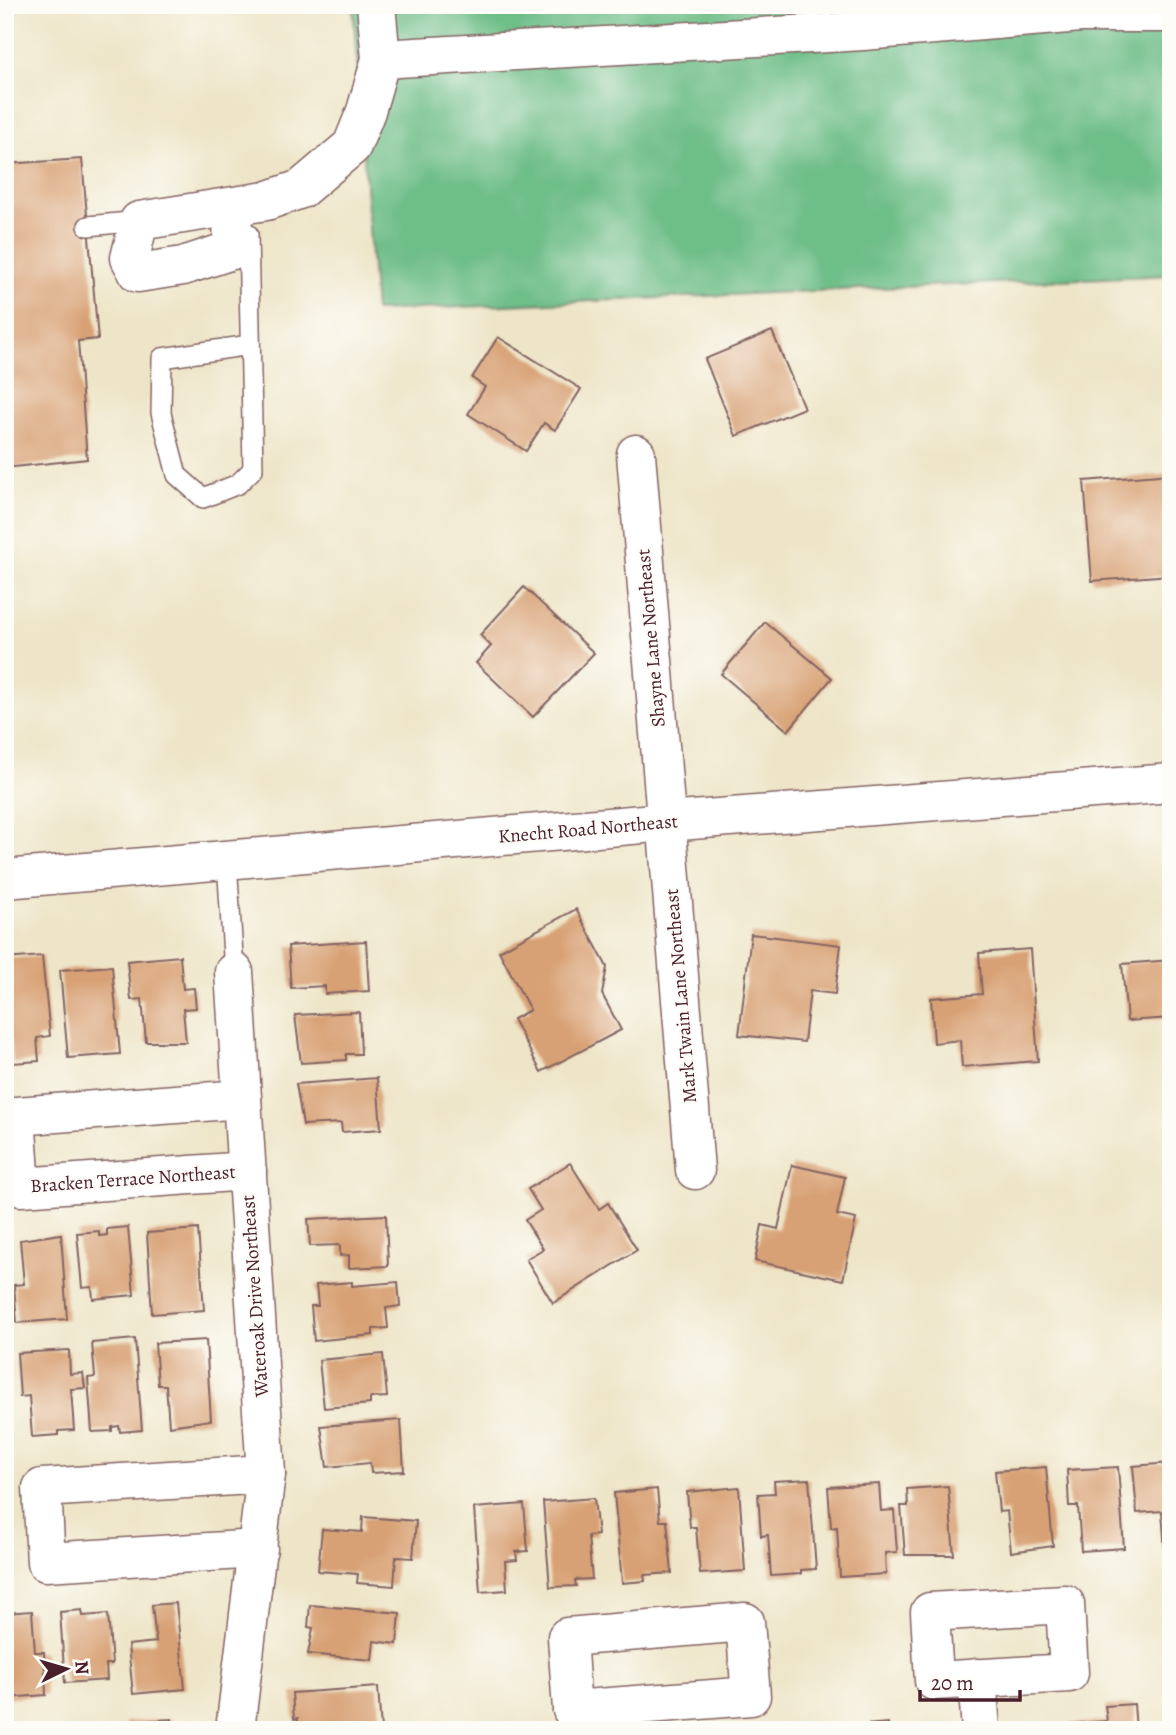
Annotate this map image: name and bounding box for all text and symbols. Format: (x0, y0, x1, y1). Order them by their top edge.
street label: Shayne Lane Northeast (630, 548, 672, 728)
street label: Knecht Road Northeast (497, 808, 679, 850)
street label: Mark Twain Lane Northeast (659, 888, 703, 1104)
street label: Bracken Terrace Northeast (30, 1159, 236, 1199)
street label: Wateroak Drive Northeast (235, 1194, 275, 1399)
north arrow (32, 1634, 102, 1704)
scale bar (920, 1658, 1020, 1702)
text: N (68, 1660, 96, 1676)
text: 20 m (931, 1669, 974, 1697)

